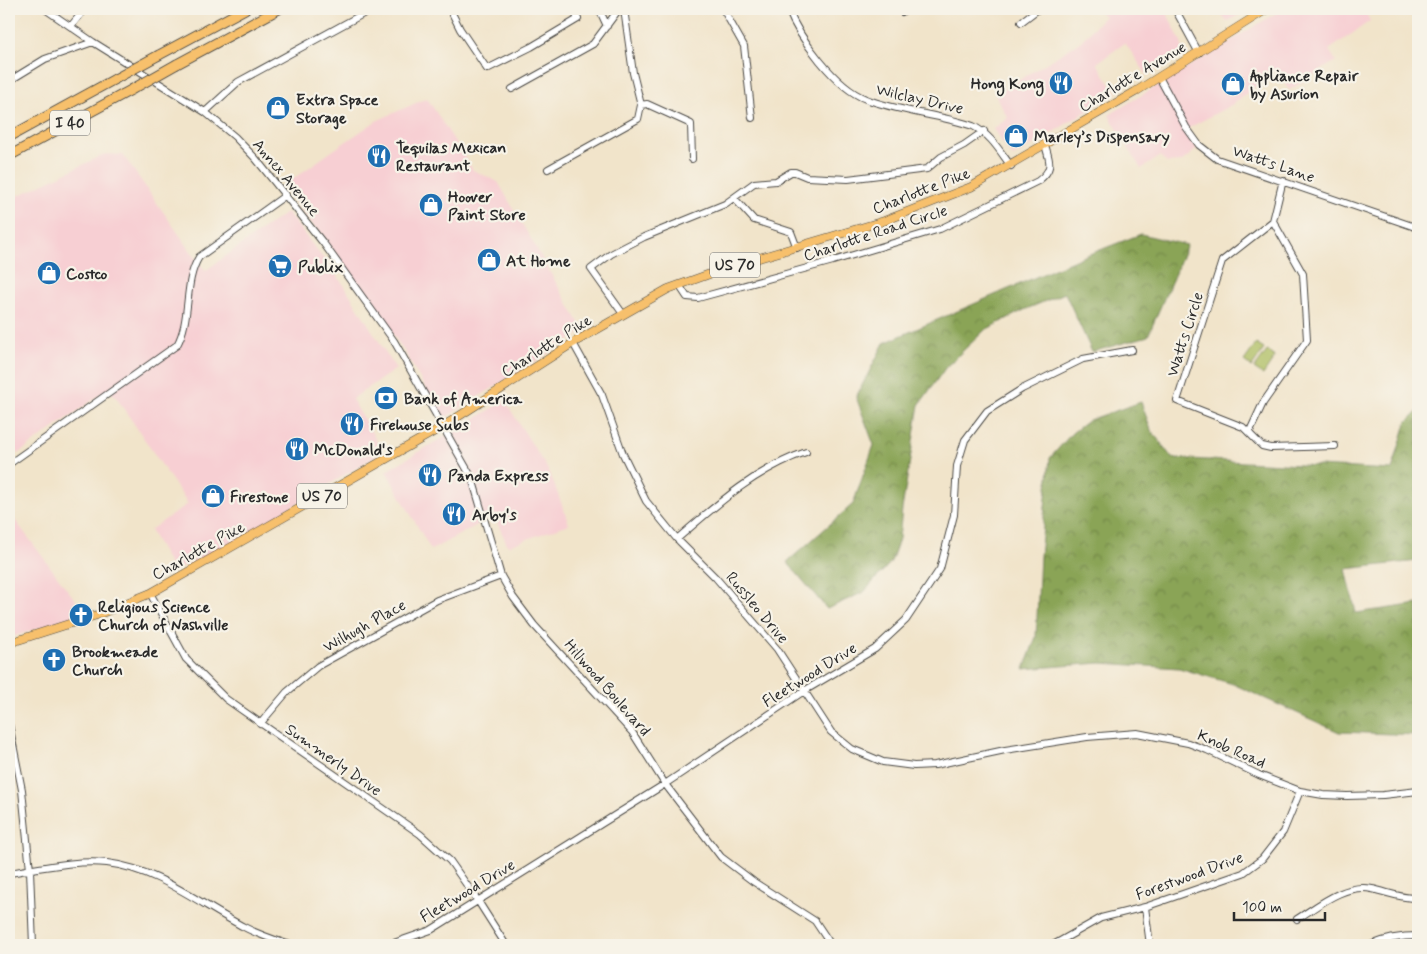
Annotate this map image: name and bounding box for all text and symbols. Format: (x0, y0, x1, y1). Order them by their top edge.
street label: Charlotte Avenue (1075, 37, 1190, 118)
place label: Appliance Repair by Asurion (1250, 66, 1359, 105)
restaurant icon: Hong Kong (1048, 70, 1074, 96)
shop icon: Appliance Repair by Asurion (1220, 71, 1246, 97)
place label: Hong Kong (971, 74, 1044, 97)
street label: Wilclay Drive (874, 79, 965, 120)
place label: Extra Space Storage (296, 90, 379, 130)
shop icon: Extra Space Storage (265, 95, 291, 121)
road number: I 40 (50, 110, 90, 136)
shop icon: Marley’s Dispensary (1003, 123, 1029, 149)
place label: Marley’s Dispensary (1034, 127, 1170, 148)
street label: Annex Avenue (247, 135, 324, 221)
place label: Tequilas Mexican Restaurant (396, 138, 506, 177)
street label: Watts Lane (1230, 141, 1318, 188)
restaurant icon: Tequilas Mexican Restaurant (366, 143, 392, 169)
street label: Charlotte Pike (870, 163, 974, 220)
place label: Hoover Paint Store (448, 187, 526, 226)
shop icon: Hoover Paint Store (418, 192, 444, 218)
street label: Charlotte Road Circle (801, 200, 950, 267)
shop icon: At Home (476, 247, 502, 273)
place label: At Home (506, 251, 571, 272)
road number: US 70 (710, 252, 760, 278)
supermarket icon: Publix (267, 253, 293, 279)
place label: Publix (298, 257, 344, 278)
shop icon: Costco (36, 260, 62, 286)
place label: Costco (66, 264, 108, 285)
street label: Watts Circle (1162, 289, 1209, 379)
street label: Charlotte Pike (497, 310, 597, 383)
bank icon: Bank of America (373, 385, 399, 411)
place label: Bank of America (404, 389, 522, 410)
restaurant icon: Firehouse Subs (339, 411, 365, 437)
place label: Firehouse Subs (370, 415, 470, 436)
restaurant icon: McDonald's (284, 436, 310, 462)
place label: McDonald's (314, 440, 393, 461)
restaurant icon: Panda Express (417, 462, 443, 488)
place label: Panda Express (448, 466, 549, 487)
shop icon: Firestone (200, 483, 226, 509)
road number: US 70 (297, 484, 347, 508)
place label: Firestone (230, 487, 289, 508)
restaurant icon: Arby's (441, 501, 467, 527)
place label: Arby's (472, 505, 518, 526)
street label: Charlotte Pike (148, 517, 249, 586)
street label: Russleo Drive (721, 568, 793, 648)
street label: Wilhugh Place (320, 595, 410, 658)
place label: Religious Science Church of Nashville (98, 597, 229, 636)
church icon: Religious Science Church of Nashville (68, 602, 94, 628)
street label: Hillwood Boulevard (559, 635, 655, 741)
street label: Fleetwood Drive (759, 638, 861, 713)
place label: Brookmeade Church (72, 642, 158, 681)
church icon: Brookmeade Church (41, 647, 67, 673)
street label: Summerly Drive (281, 719, 386, 801)
street label: Knob Road (1194, 725, 1269, 774)
street label: Forestwood Drive (1133, 847, 1246, 906)
street label: Fleetwood Drive (416, 855, 519, 928)
scale bar (1234, 889, 1326, 921)
text: 100 m (1242, 898, 1282, 918)

